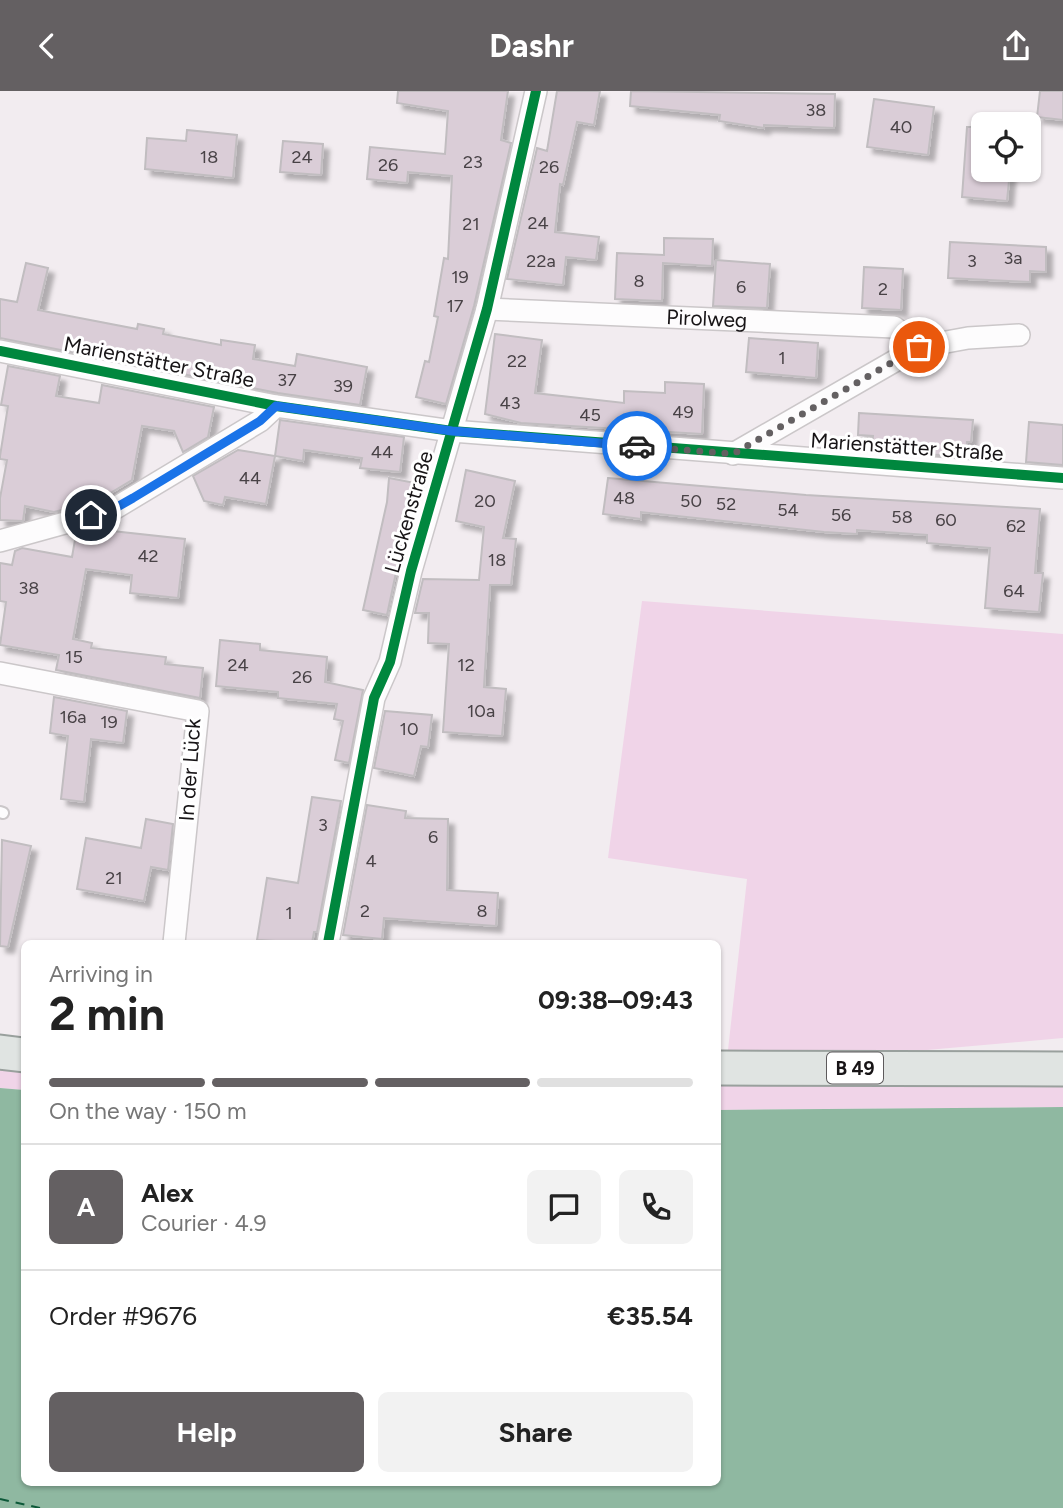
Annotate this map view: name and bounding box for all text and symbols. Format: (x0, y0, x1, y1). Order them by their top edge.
icon: back (28, 27, 66, 65)
text: Dashr (489, 27, 574, 65)
icon: share (997, 27, 1035, 65)
house number: 38 (806, 99, 826, 121)
map controls (971, 112, 1041, 182)
button: locate (971, 112, 1041, 182)
house number: 40 (890, 116, 912, 138)
house number: 18 (200, 146, 218, 168)
house number: 24 (291, 146, 313, 168)
house number: 23 (463, 151, 483, 173)
house number: 26 (378, 154, 398, 176)
house number: 26 (539, 156, 559, 178)
house number: 24 (527, 212, 549, 234)
house number: 21 (462, 213, 480, 235)
house number: 3a (1004, 247, 1022, 269)
house number: 22a (526, 250, 556, 272)
house number: 3 (967, 250, 977, 272)
house number: 19 (451, 266, 469, 288)
house number: 8 (633, 270, 645, 292)
house number: 6 (736, 276, 746, 298)
house number: 2 (878, 278, 888, 300)
house number: 17 (446, 295, 464, 317)
street label: Pirolweg (666, 304, 748, 332)
pin (889, 317, 949, 377)
icon: bag (900, 328, 938, 366)
street label: Marienstätter Straße (62, 331, 256, 392)
house number: 1 (778, 347, 786, 369)
house number: 22 (507, 350, 527, 372)
house number: 37 (277, 369, 297, 391)
house number: 39 (333, 375, 353, 397)
house number: 43 (500, 392, 520, 414)
house number: 49 (672, 401, 694, 423)
house number: 45 (579, 404, 601, 426)
courier (602, 411, 672, 481)
icon: car (618, 427, 656, 465)
street label: Marienstätter Straße (810, 427, 1004, 466)
house number: 44 (371, 441, 393, 463)
street label: Lückenstraße (379, 448, 438, 576)
house number: 44 (239, 467, 261, 489)
pin (61, 485, 121, 545)
house number: 48 (613, 487, 635, 509)
house number: 20 (474, 490, 496, 512)
house number: 50 (680, 490, 702, 512)
house number: 52 (716, 493, 736, 515)
icon: home (72, 496, 110, 534)
house number: 54 (777, 499, 799, 521)
house number: 56 (831, 504, 851, 526)
house number: 58 (891, 506, 913, 528)
house number: 60 (935, 509, 957, 531)
house number: 62 (1006, 515, 1026, 537)
house number: 42 (137, 545, 159, 567)
house number: 18 (488, 549, 506, 571)
house number: 38 (19, 577, 39, 599)
house number: 64 (1003, 580, 1025, 602)
house number: 15 (65, 646, 83, 668)
house number: 24 (227, 654, 249, 676)
house number: 12 (457, 654, 475, 676)
house number: 26 (292, 666, 312, 688)
house number: 10a (467, 700, 495, 722)
house number: 16a (60, 706, 86, 728)
house number: 19 (100, 711, 118, 733)
street label: In der Lück (173, 717, 206, 822)
house number: 10 (400, 718, 418, 740)
house number: 3 (318, 814, 328, 836)
house number: 6 (428, 826, 438, 848)
house number: 4 (365, 850, 377, 872)
house number: 21 (105, 867, 123, 889)
house number: 2 (360, 900, 370, 922)
house number: 8 (476, 900, 488, 922)
house number: 1 (285, 902, 293, 924)
text: Arriving in (49, 960, 153, 988)
text: 09:38–09:43 (538, 984, 693, 1016)
text: 2 min (49, 986, 165, 1042)
road number: B 49 (827, 1053, 883, 1084)
text: On the way · 150 m (49, 1097, 246, 1125)
button: chat (527, 1170, 601, 1244)
button: phone (619, 1170, 693, 1244)
text: Alex (141, 1177, 194, 1209)
text: A (77, 1191, 95, 1223)
text: Courier · 4.9 (141, 1209, 267, 1237)
text: Order #9676 (49, 1300, 197, 1332)
text: €35.54 (607, 1300, 693, 1332)
button: Help (49, 1392, 364, 1472)
button: Share (378, 1392, 693, 1472)

